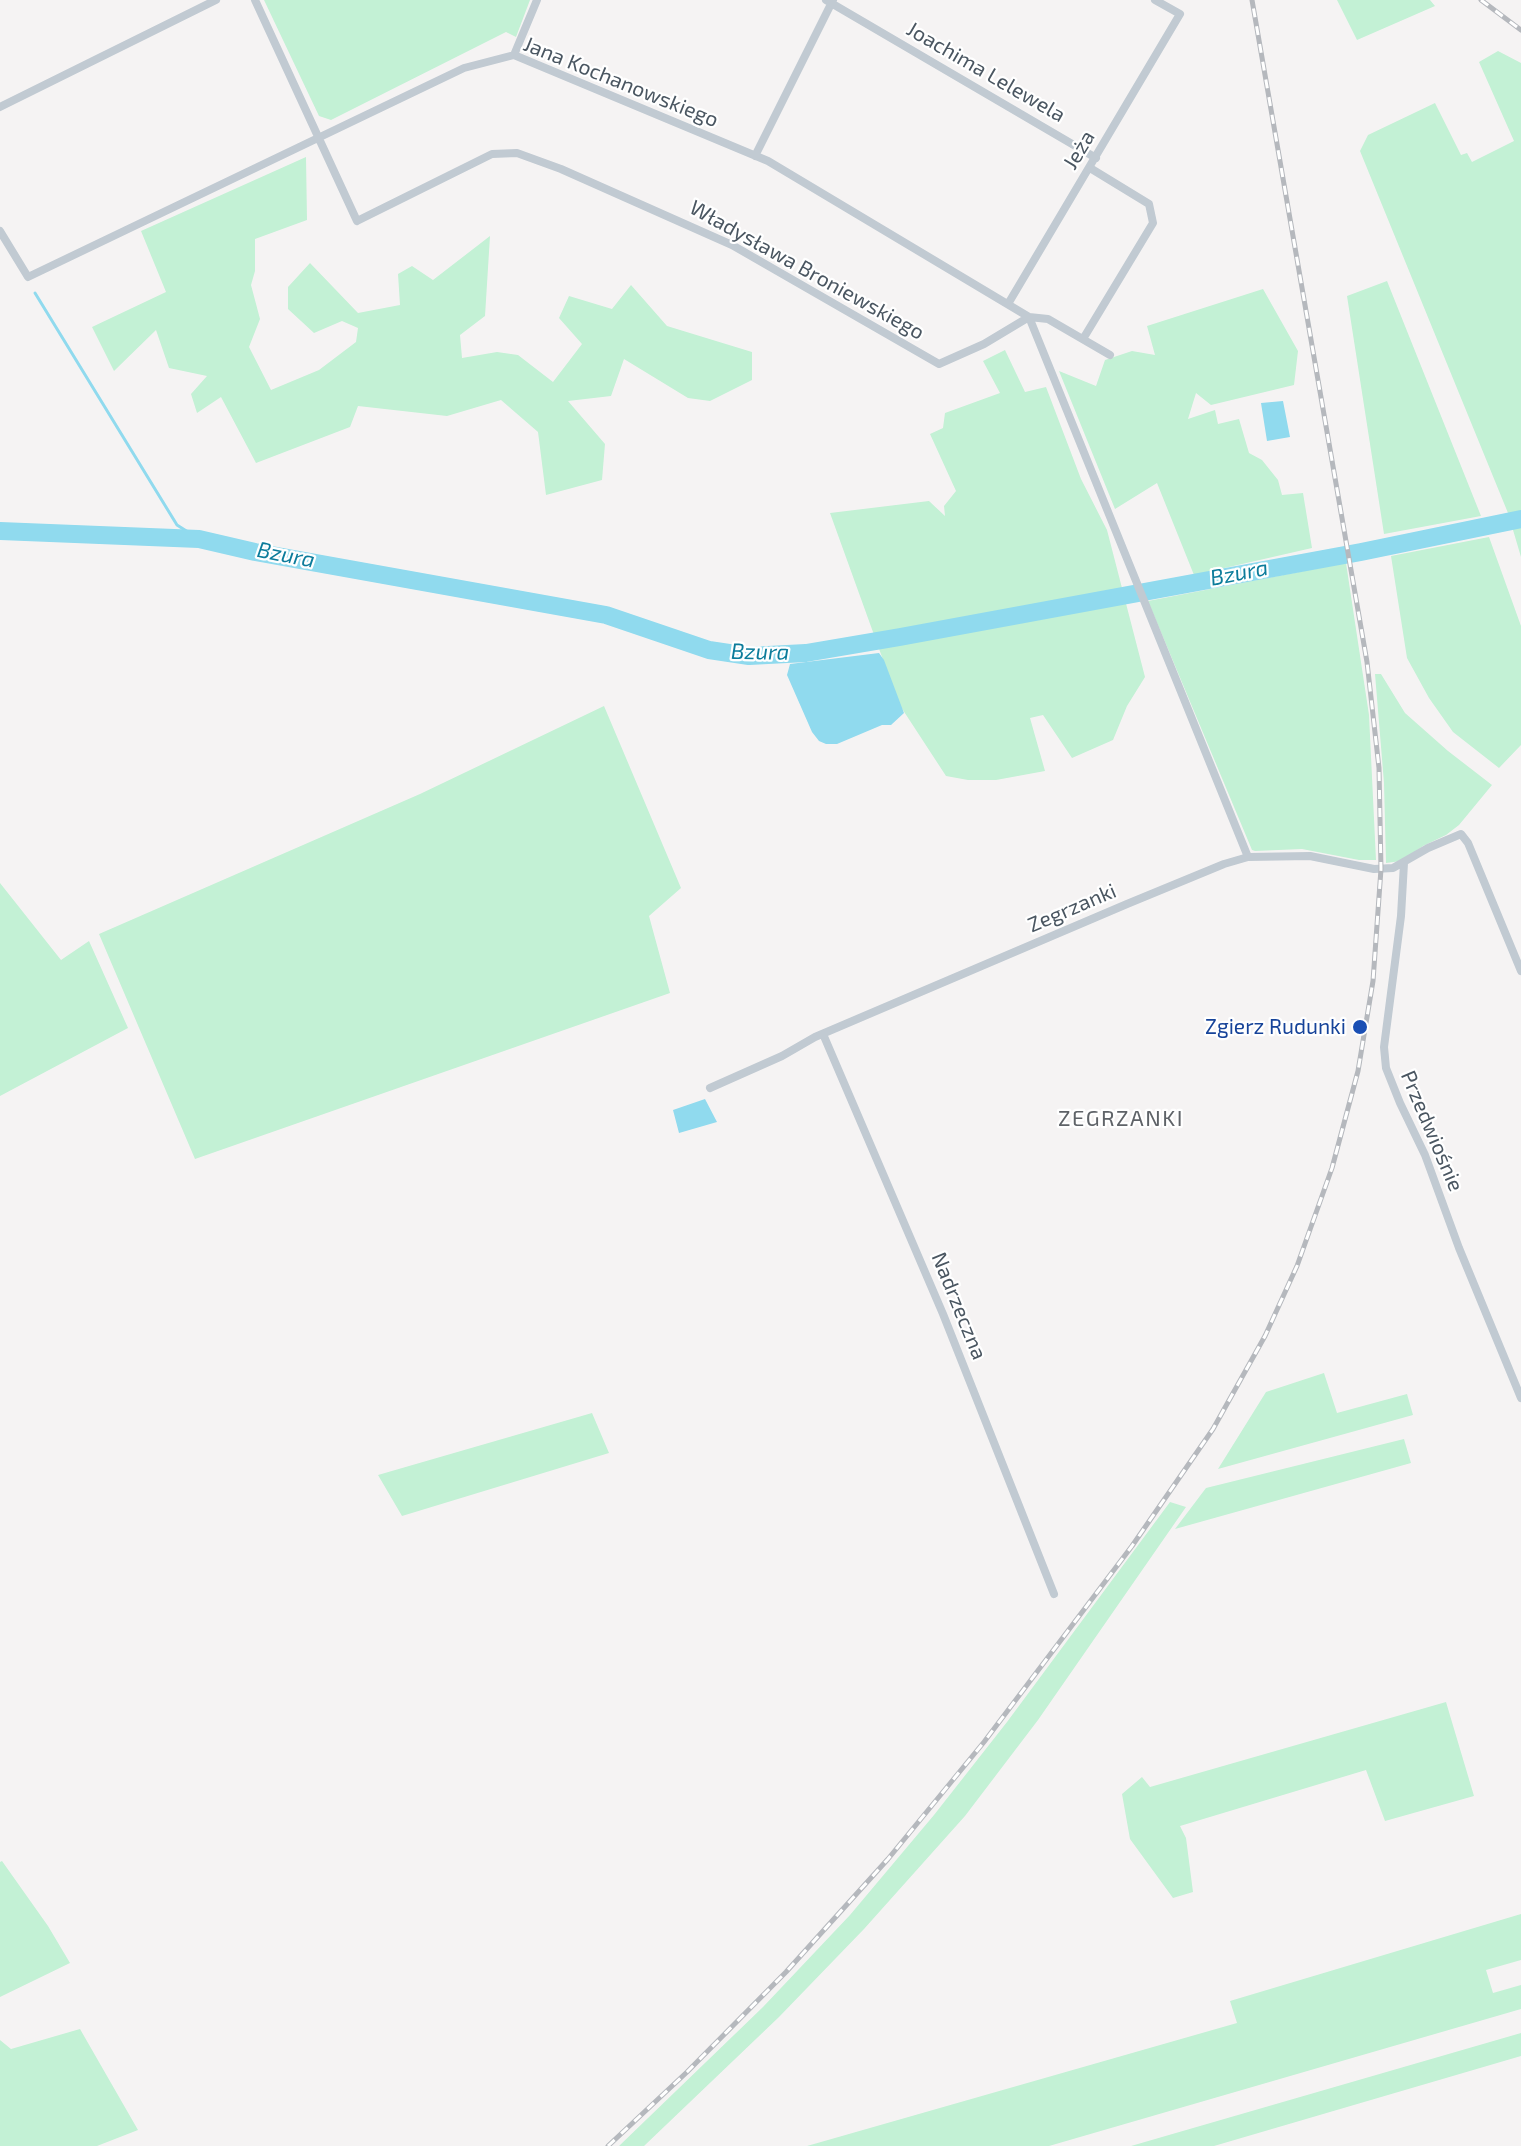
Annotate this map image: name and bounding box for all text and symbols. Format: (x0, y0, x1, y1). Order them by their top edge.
street label: Joachima Lelewela (902, 16, 1070, 128)
street label: Jana Kochanowskiego (520, 31, 722, 133)
street label: Jeża (1058, 126, 1100, 174)
street label: Władysława Broniewskiego (685, 195, 929, 345)
water label: Bzura (255, 536, 317, 574)
water label: Bzura (1208, 554, 1270, 592)
water label: Bzura (731, 638, 789, 666)
street label: Zegrzanki (1024, 878, 1120, 938)
place label: Zgierz Rudunki (1205, 1014, 1346, 1040)
marker: Zgierz Rudunki (1351, 1018, 1369, 1036)
street label: Przedwiośnie (1395, 1067, 1469, 1195)
district label: ZEGRZANKI (1058, 1106, 1184, 1132)
street label: Nadrzeczna (926, 1249, 992, 1363)

